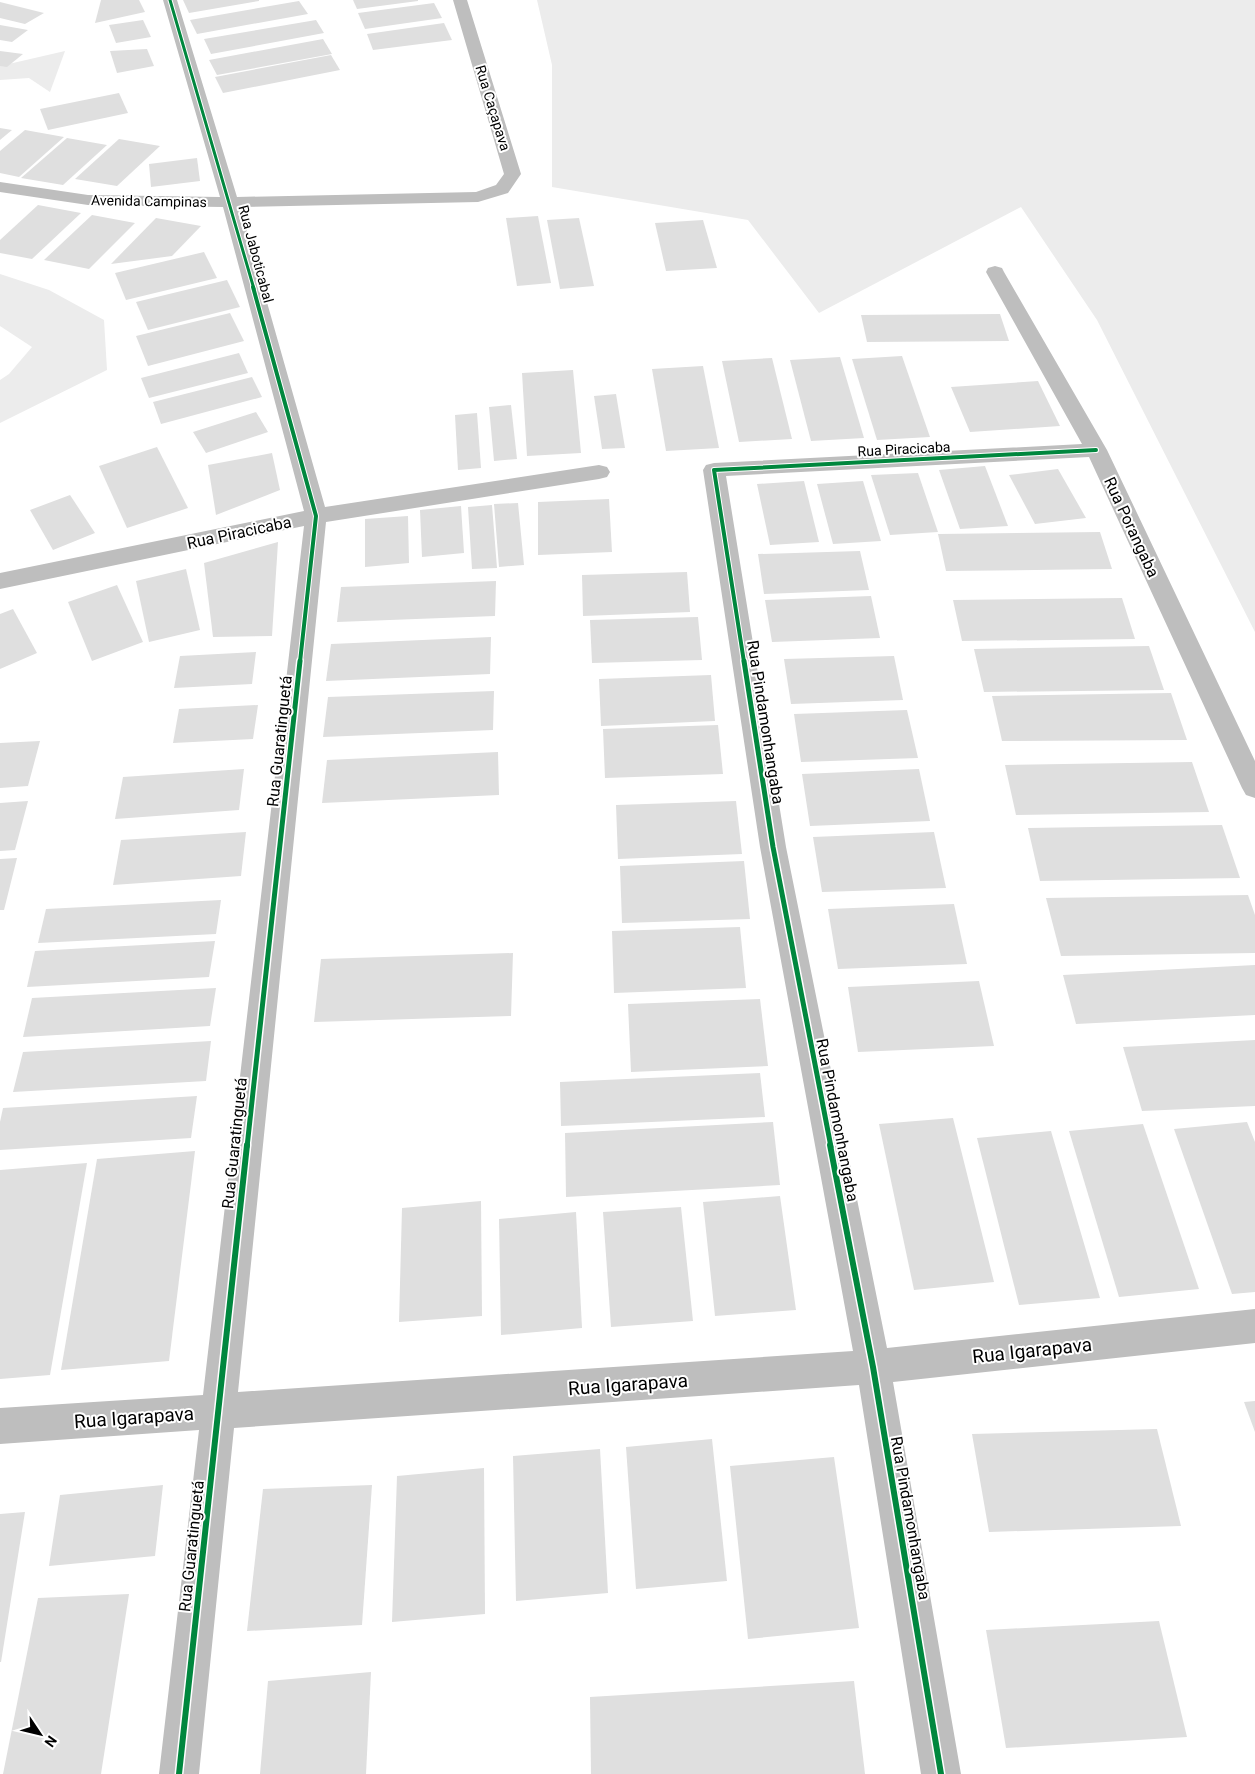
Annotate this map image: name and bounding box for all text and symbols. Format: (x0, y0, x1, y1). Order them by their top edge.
street label: Rua Caçapava (472, 63, 514, 153)
street label: Avenida Campinas (91, 192, 207, 210)
street label: Rua Jaboticabal (235, 203, 277, 305)
street label: Rua Piracicaba (857, 439, 951, 459)
street label: Rua Porangaba (1100, 474, 1163, 580)
street label: Rua Piracicaba (185, 512, 293, 553)
street label: Rua Pindamonhangaba (743, 639, 788, 805)
street label: Rua Guaratinguetá (263, 675, 296, 808)
street label: Rua Pindamonhangaba (812, 1037, 863, 1203)
street label: Rua Guaratinguetá (218, 1077, 251, 1210)
street label: Rua Igarapava (971, 1333, 1093, 1368)
street label: Rua Igarapava (567, 1369, 689, 1400)
street label: Rua Igarapava (73, 1402, 195, 1433)
street label: Rua Pindamonhangaba (887, 1435, 934, 1601)
street label: Rua Guaratinguetá (175, 1480, 208, 1613)
north arrow (15, 1709, 65, 1759)
text: N (41, 1733, 60, 1750)

